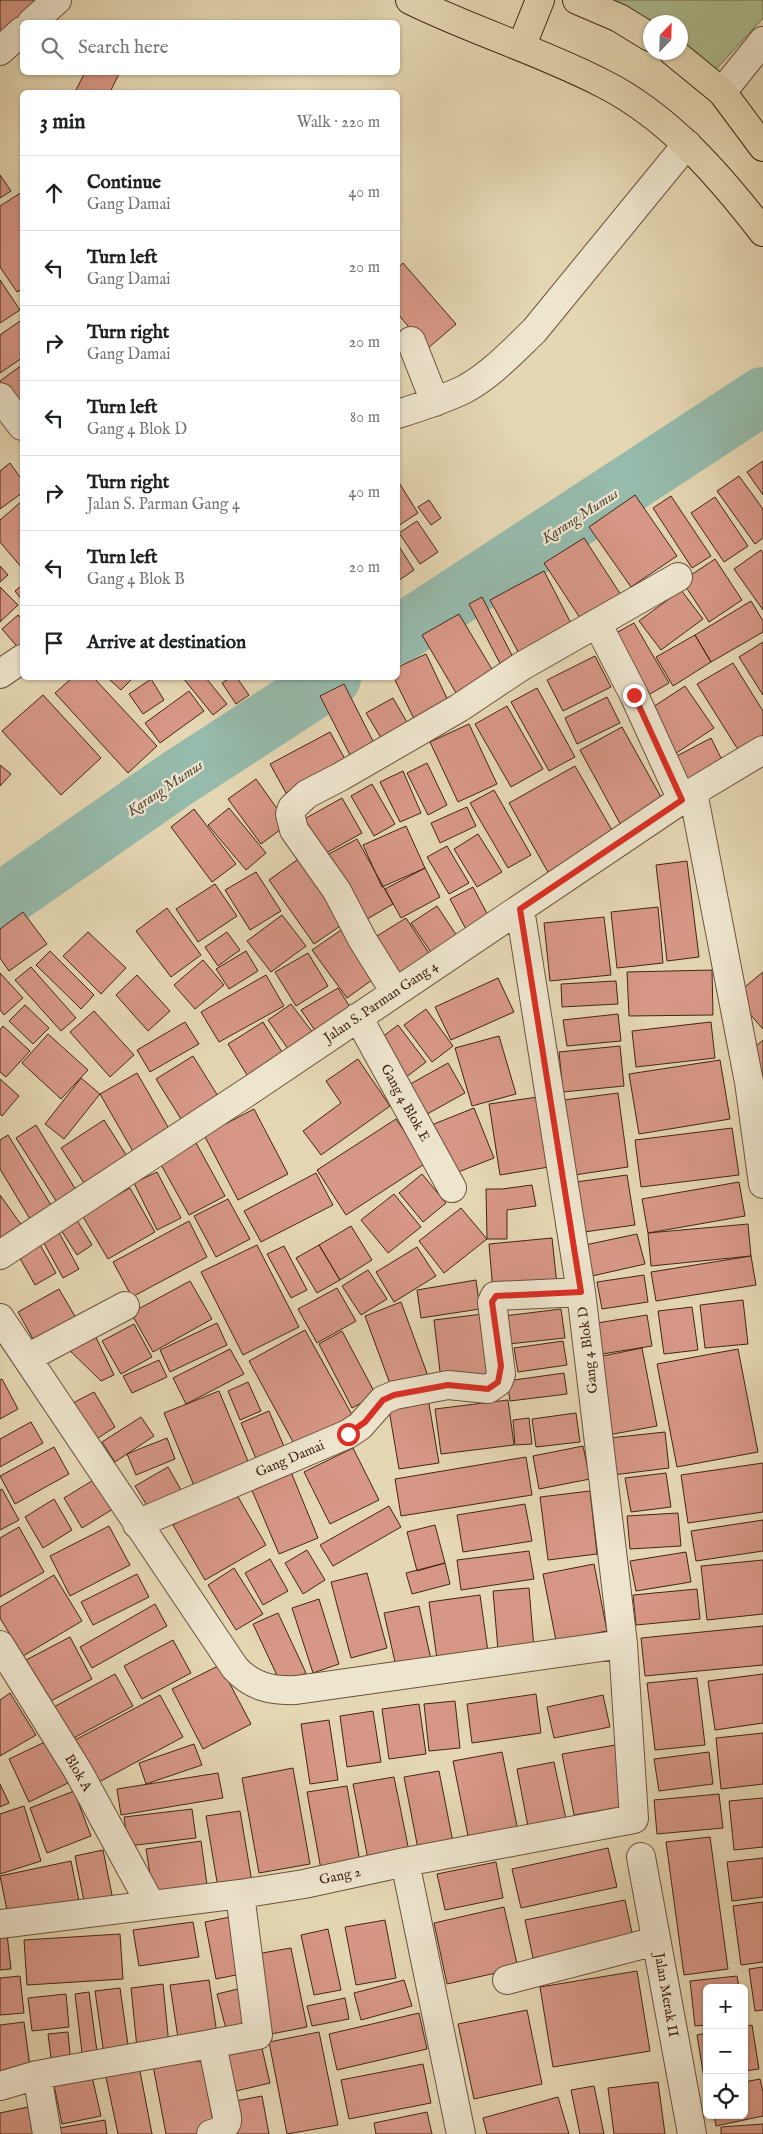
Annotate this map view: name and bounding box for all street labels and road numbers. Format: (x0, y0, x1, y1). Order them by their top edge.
street label: Jalan S. Parman Gang 4 (319, 957, 442, 1048)
street label: Gang 4 Blok E (376, 1061, 434, 1145)
street label: Gang 4 Blok D (574, 1305, 602, 1395)
street label: Gang Damai (253, 1436, 327, 1482)
street label: Blok A (60, 1751, 96, 1796)
street label: Gang 2 (318, 1863, 363, 1889)
street label: Jalan Merak II (649, 1950, 682, 2038)

